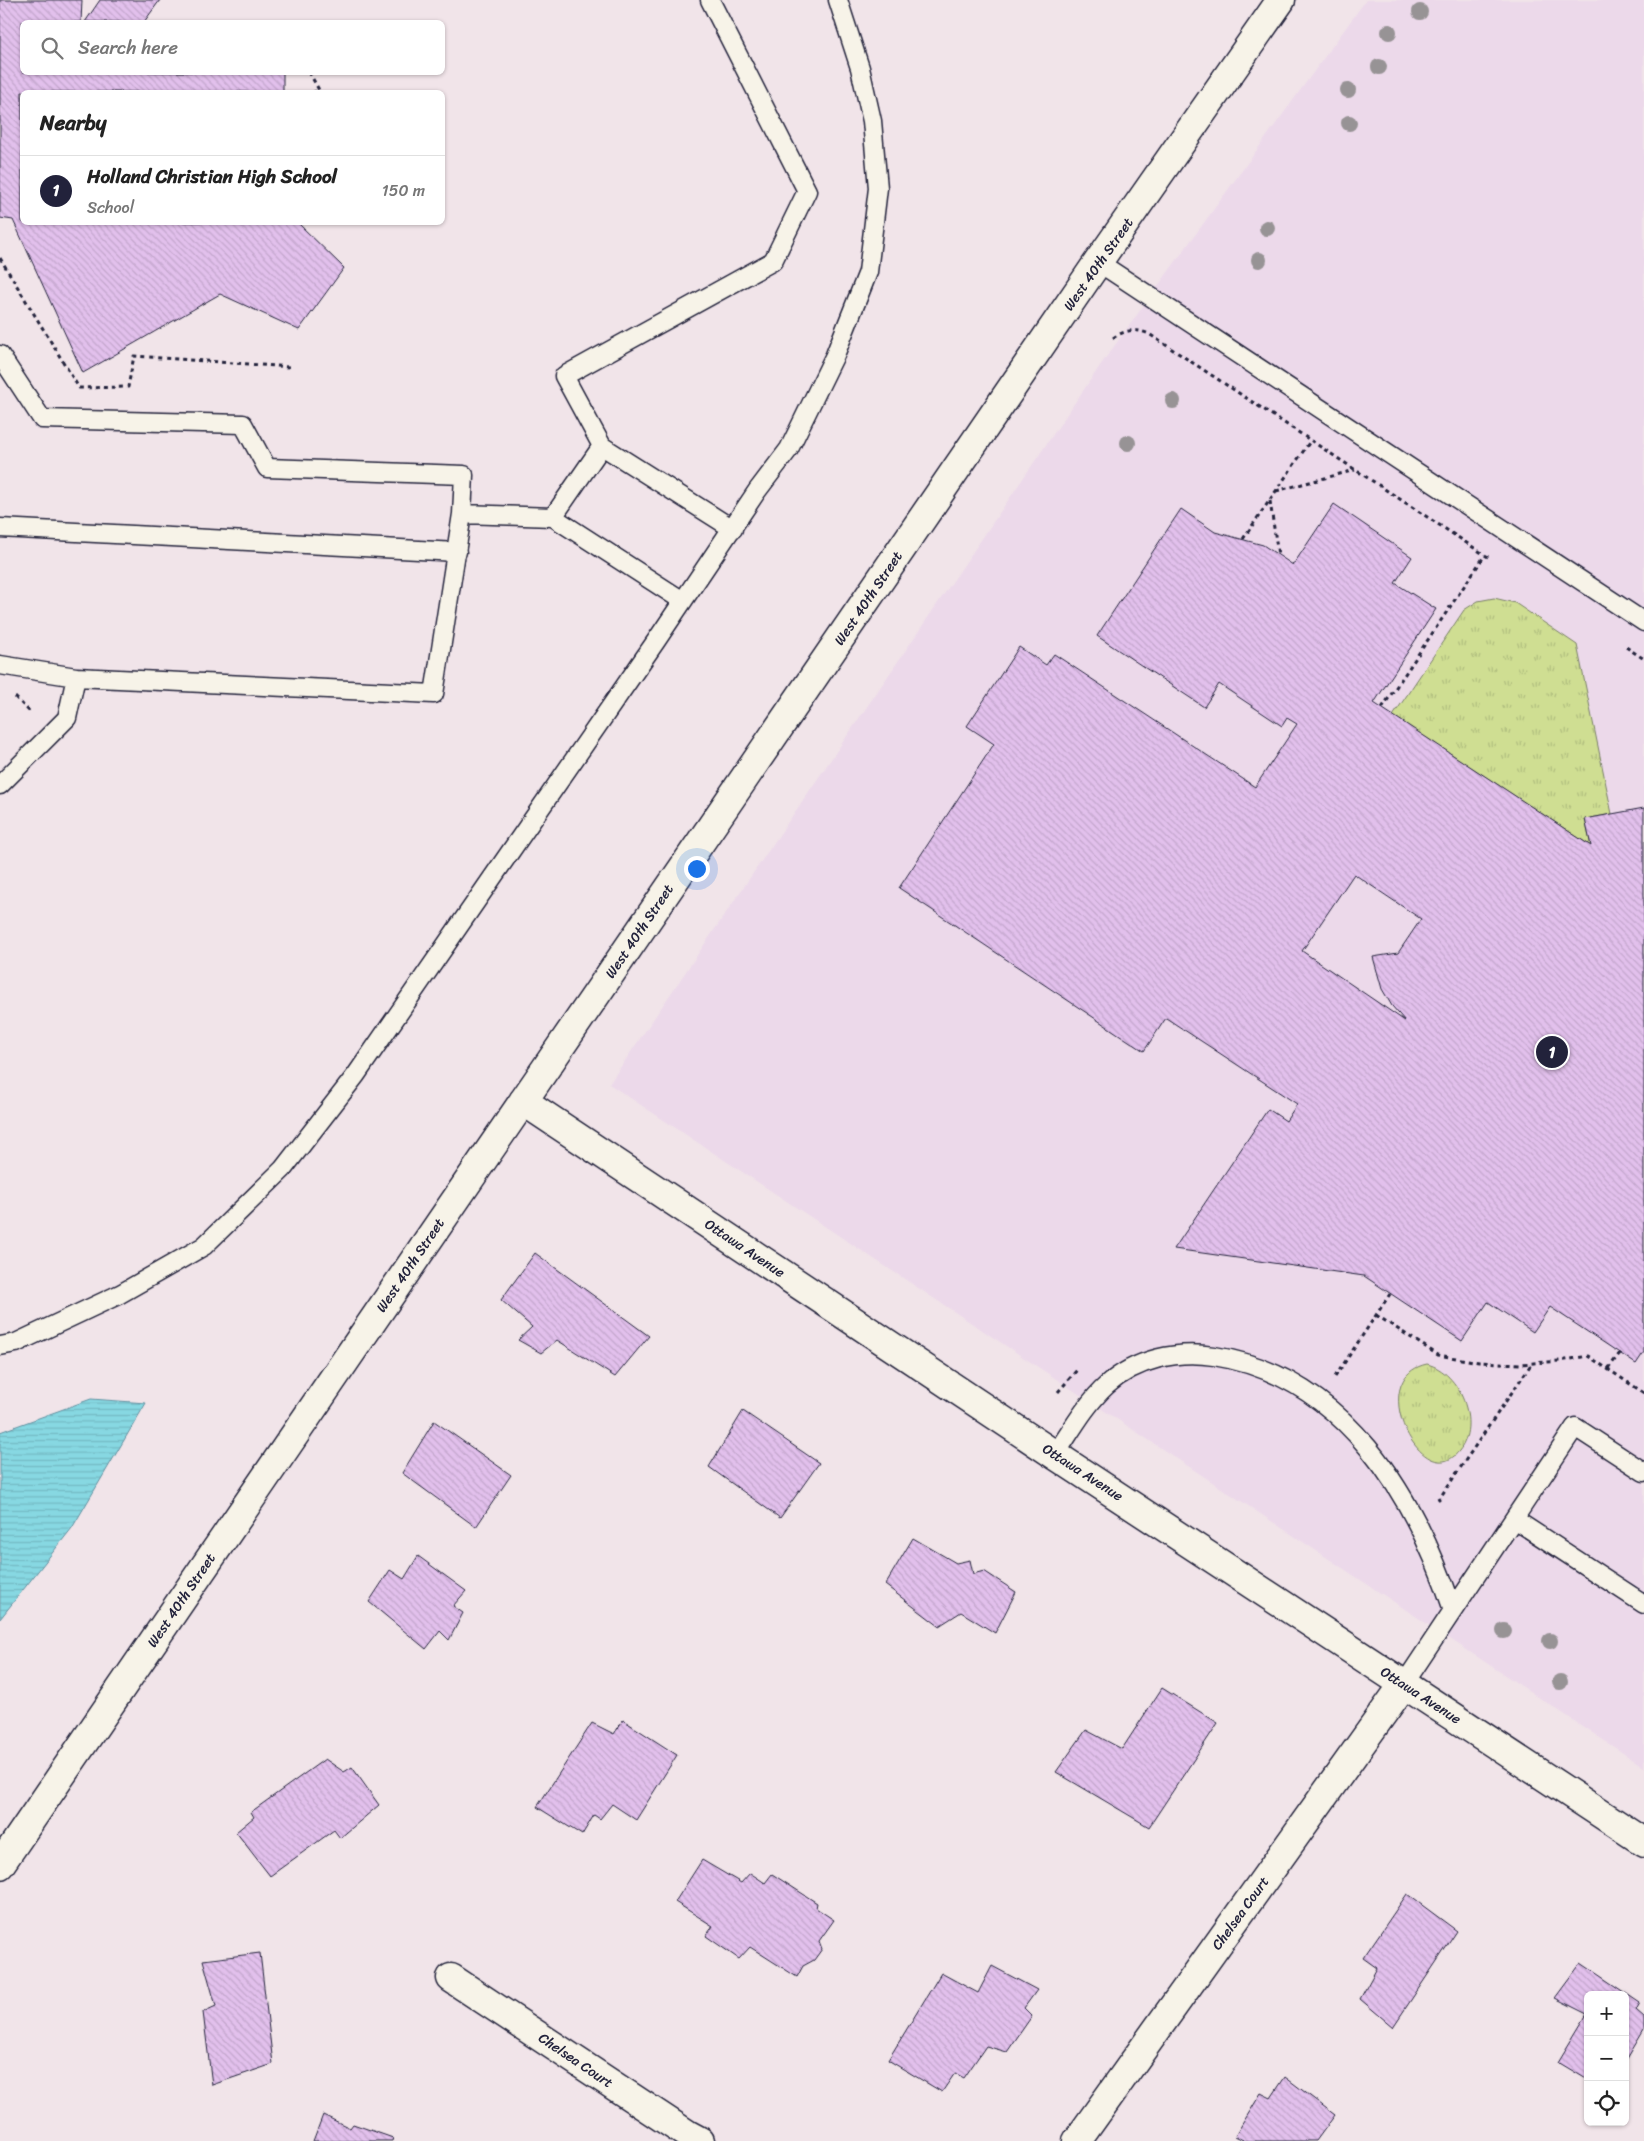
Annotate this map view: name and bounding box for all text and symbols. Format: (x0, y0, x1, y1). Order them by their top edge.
search box (20, 20, 445, 75)
text: Search here (78, 31, 178, 64)
icon: search (38, 34, 66, 62)
text: Nearby (40, 104, 106, 142)
text: Holland Christian High School (87, 160, 337, 193)
text: 1 (53, 176, 59, 205)
text: 150 m (382, 176, 425, 205)
text: School (87, 193, 134, 222)
street label: West 40th Street (1057, 212, 1140, 316)
street label: West 40th Street (827, 546, 909, 651)
your location (684, 856, 710, 882)
street label: West 40th Street (598, 879, 680, 984)
pin: 1 (1536, 1033, 1568, 1071)
street label: Ottawa Avenue (699, 1212, 790, 1285)
street label: West 40th Street (369, 1213, 451, 1318)
street label: Ottawa Avenue (1037, 1437, 1128, 1508)
street label: West 40th Street (140, 1548, 222, 1653)
street label: Ottawa Avenue (1375, 1660, 1466, 1731)
street label: Chelsea Court (1205, 1871, 1276, 1955)
map controls (1584, 1991, 1629, 2126)
button: + (1584, 1991, 1629, 2036)
street label: Chelsea Court (533, 2026, 618, 2095)
button: − (1584, 2036, 1629, 2081)
button: locate (1584, 2081, 1629, 2126)

